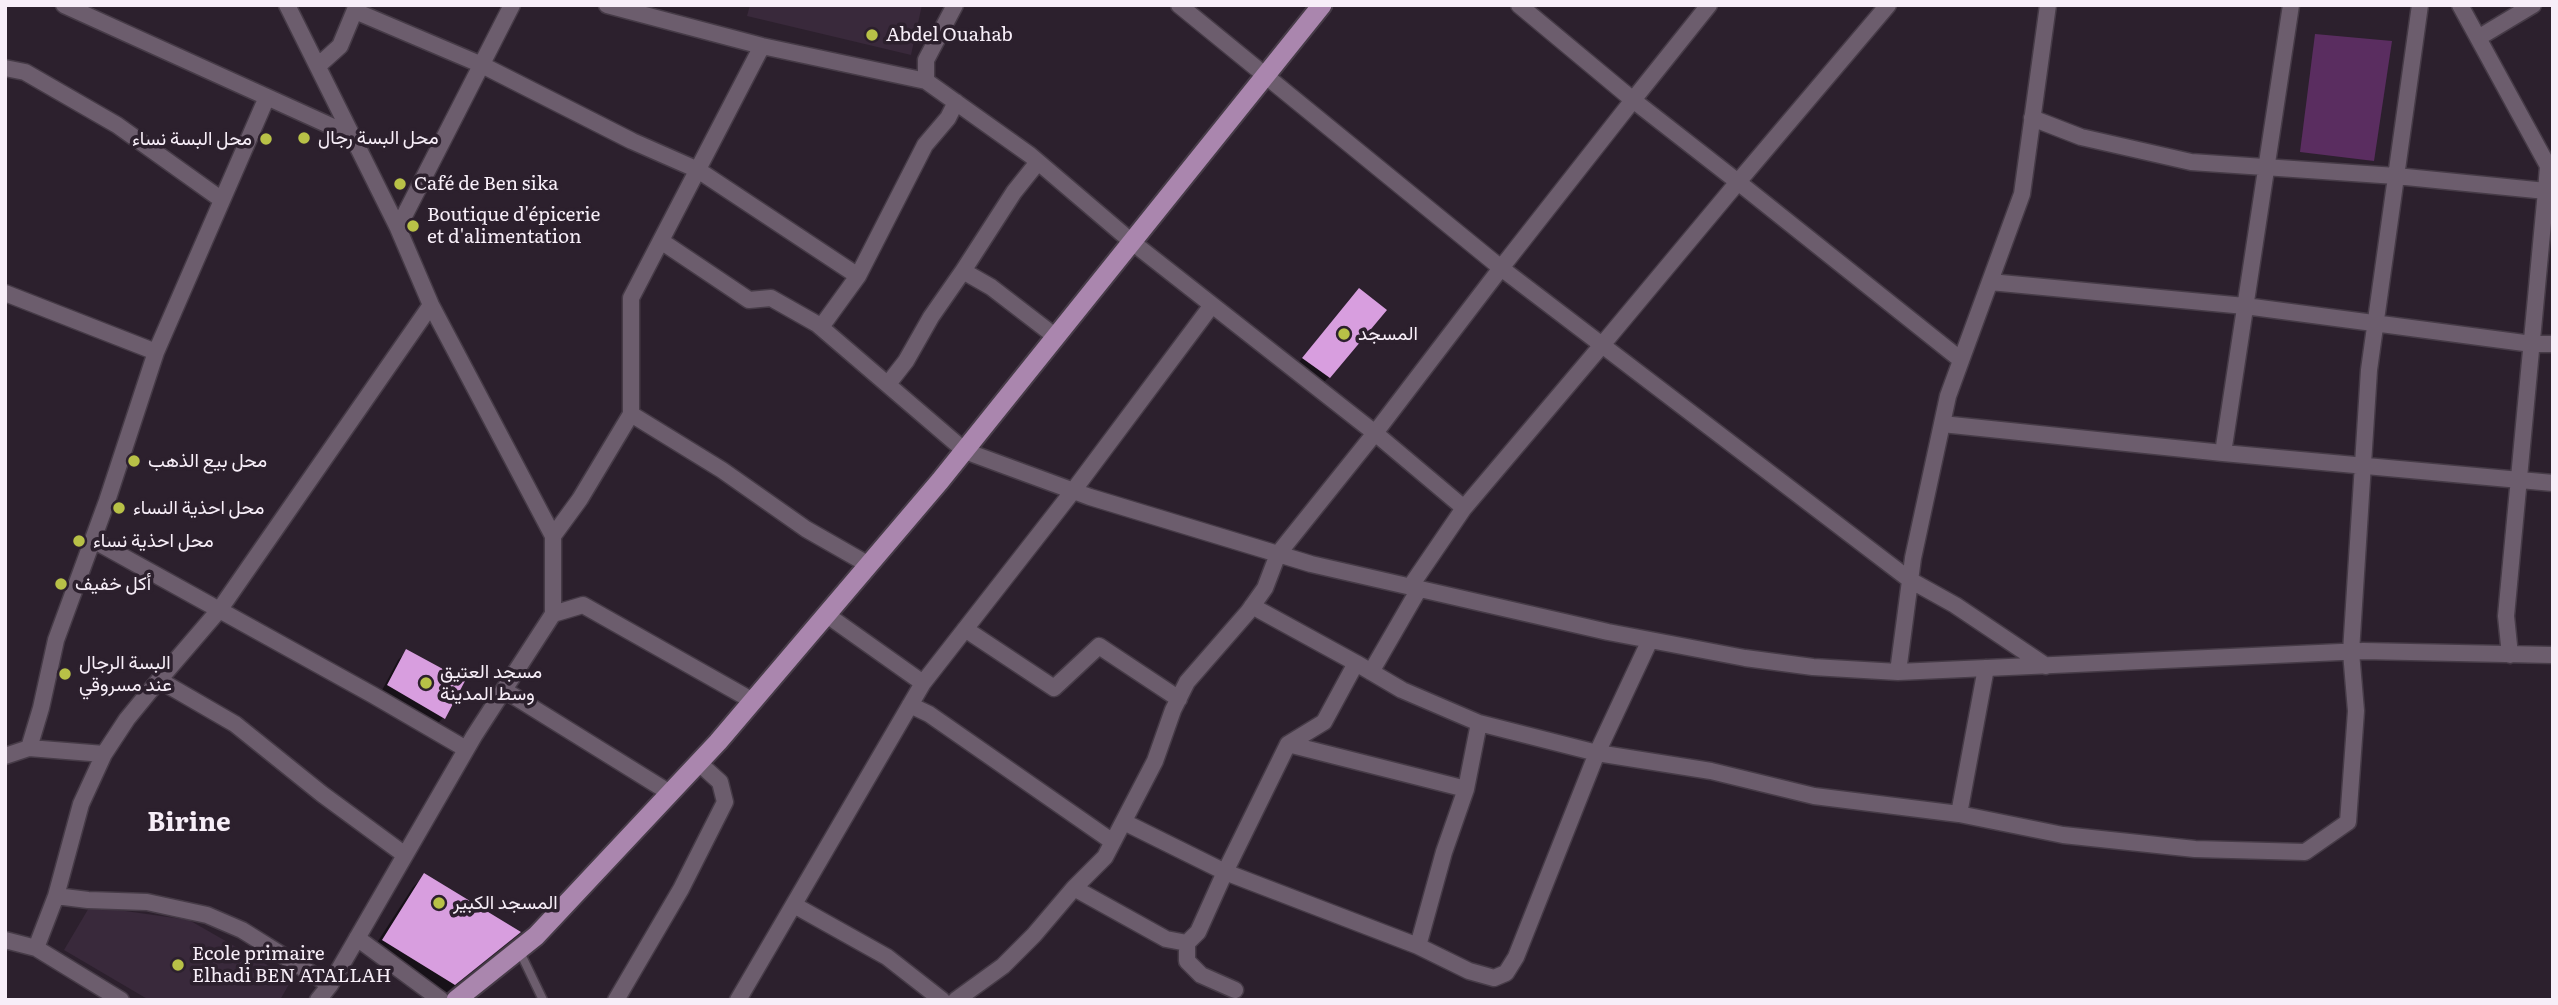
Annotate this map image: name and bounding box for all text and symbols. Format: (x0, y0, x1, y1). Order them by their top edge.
place label: Abdel Ouahab (886, 24, 1013, 46)
marker: Abdel Ouahab (864, 27, 880, 43)
place label: محل البسة رجال (318, 127, 439, 149)
place label: محل البسة نساء (132, 128, 252, 150)
marker: محل البسة رجال (296, 130, 312, 146)
marker: محل البسة نساء (258, 131, 274, 147)
place label: Café de Ben sika (414, 173, 559, 195)
marker: Café de Ben sika (392, 176, 408, 192)
place label: Boutique d'épicerie et d'alimentation (427, 204, 600, 248)
marker: Boutique d'épicerie et d'alimentation (405, 218, 421, 234)
place label: المسجد (1358, 323, 1418, 345)
marker: المسجد (1336, 326, 1352, 342)
place label: محل بيع الذهب (148, 450, 267, 472)
marker: محل بيع الذهب (126, 453, 142, 469)
place label: محل احذية النساء (133, 497, 264, 519)
marker: محل احذية النساء (111, 500, 127, 516)
place label: محل احذية نساء (93, 530, 214, 552)
marker: محل احذية نساء (71, 533, 87, 549)
place label: أكل خفيف (75, 573, 151, 595)
marker: أكل خفيف (53, 576, 69, 592)
place label: البسة الرجال عند مسروقي (79, 652, 172, 696)
place label: مسجد العتيق وسط المدينة (440, 661, 542, 705)
marker: البسة الرجال عند مسروقي (57, 666, 73, 682)
marker: مسجد العتيق وسط المدينة (418, 675, 434, 691)
district label: Birine (147, 807, 231, 839)
place label: المسجد الكبير (453, 892, 558, 914)
marker: المسجد الكبير (431, 895, 447, 911)
place label: Ecole primaire Elhadi BEN ATALLAH (192, 943, 391, 987)
marker: Ecole primaire Elhadi BEN ATALLAH (170, 957, 186, 973)

